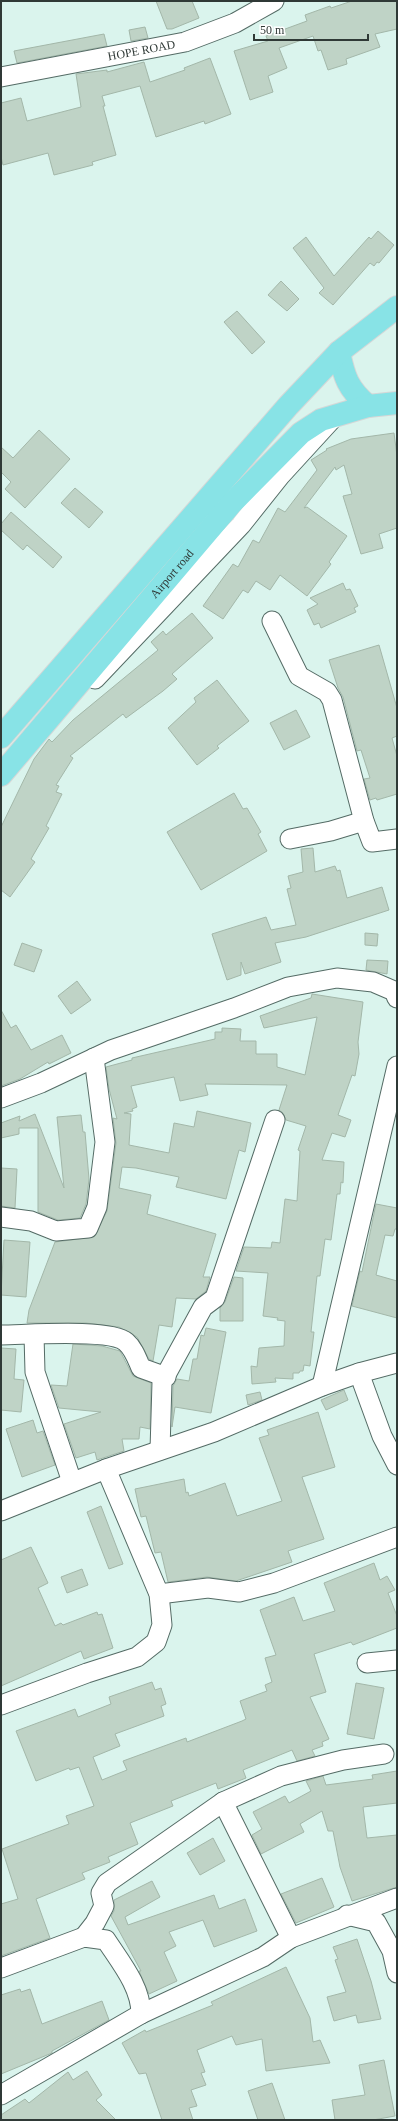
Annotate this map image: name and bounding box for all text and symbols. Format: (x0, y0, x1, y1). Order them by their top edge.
scale bar (254, 16, 368, 42)
text: 50 m (260, 23, 285, 37)
street label: HOPE ROAD (107, 37, 177, 64)
street label: Airport road (147, 546, 197, 601)

